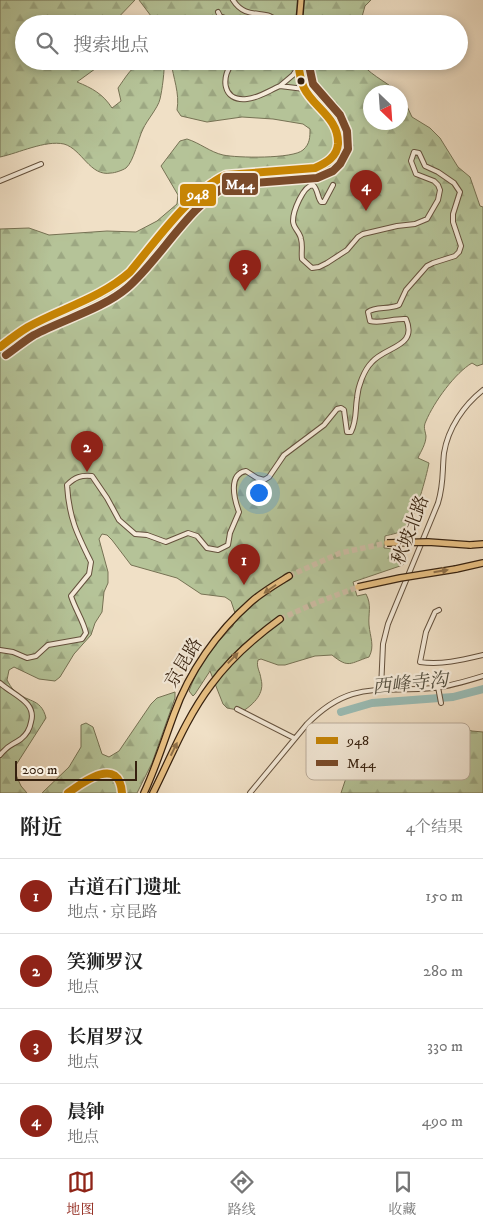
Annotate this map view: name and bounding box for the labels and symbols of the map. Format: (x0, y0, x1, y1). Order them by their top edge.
unlabelled marker (296, 76, 306, 86)
north arrow (363, 85, 408, 130)
pin: 4 (350, 170, 382, 211)
line badge: M44 (221, 172, 259, 196)
text: M44 (226, 176, 255, 194)
line badge: 948 (179, 183, 217, 207)
text: 948 (186, 186, 209, 204)
pin: 3 (229, 250, 261, 291)
pin: 2 (71, 431, 103, 472)
your location (246, 480, 272, 506)
street label: 秋坡北路 (388, 492, 434, 568)
pin: 1 (228, 544, 260, 585)
one-way arrow (433, 567, 449, 575)
one-way arrow (263, 584, 277, 594)
street label: 京昆路 (161, 634, 207, 692)
one-way arrow (227, 653, 239, 665)
water label: 西峰寺沟 (371, 668, 452, 699)
legend (306, 723, 470, 780)
text: 948 (346, 732, 369, 750)
one-way arrow (170, 742, 178, 756)
text: M44 (347, 755, 377, 773)
scale bar (15, 758, 138, 781)

